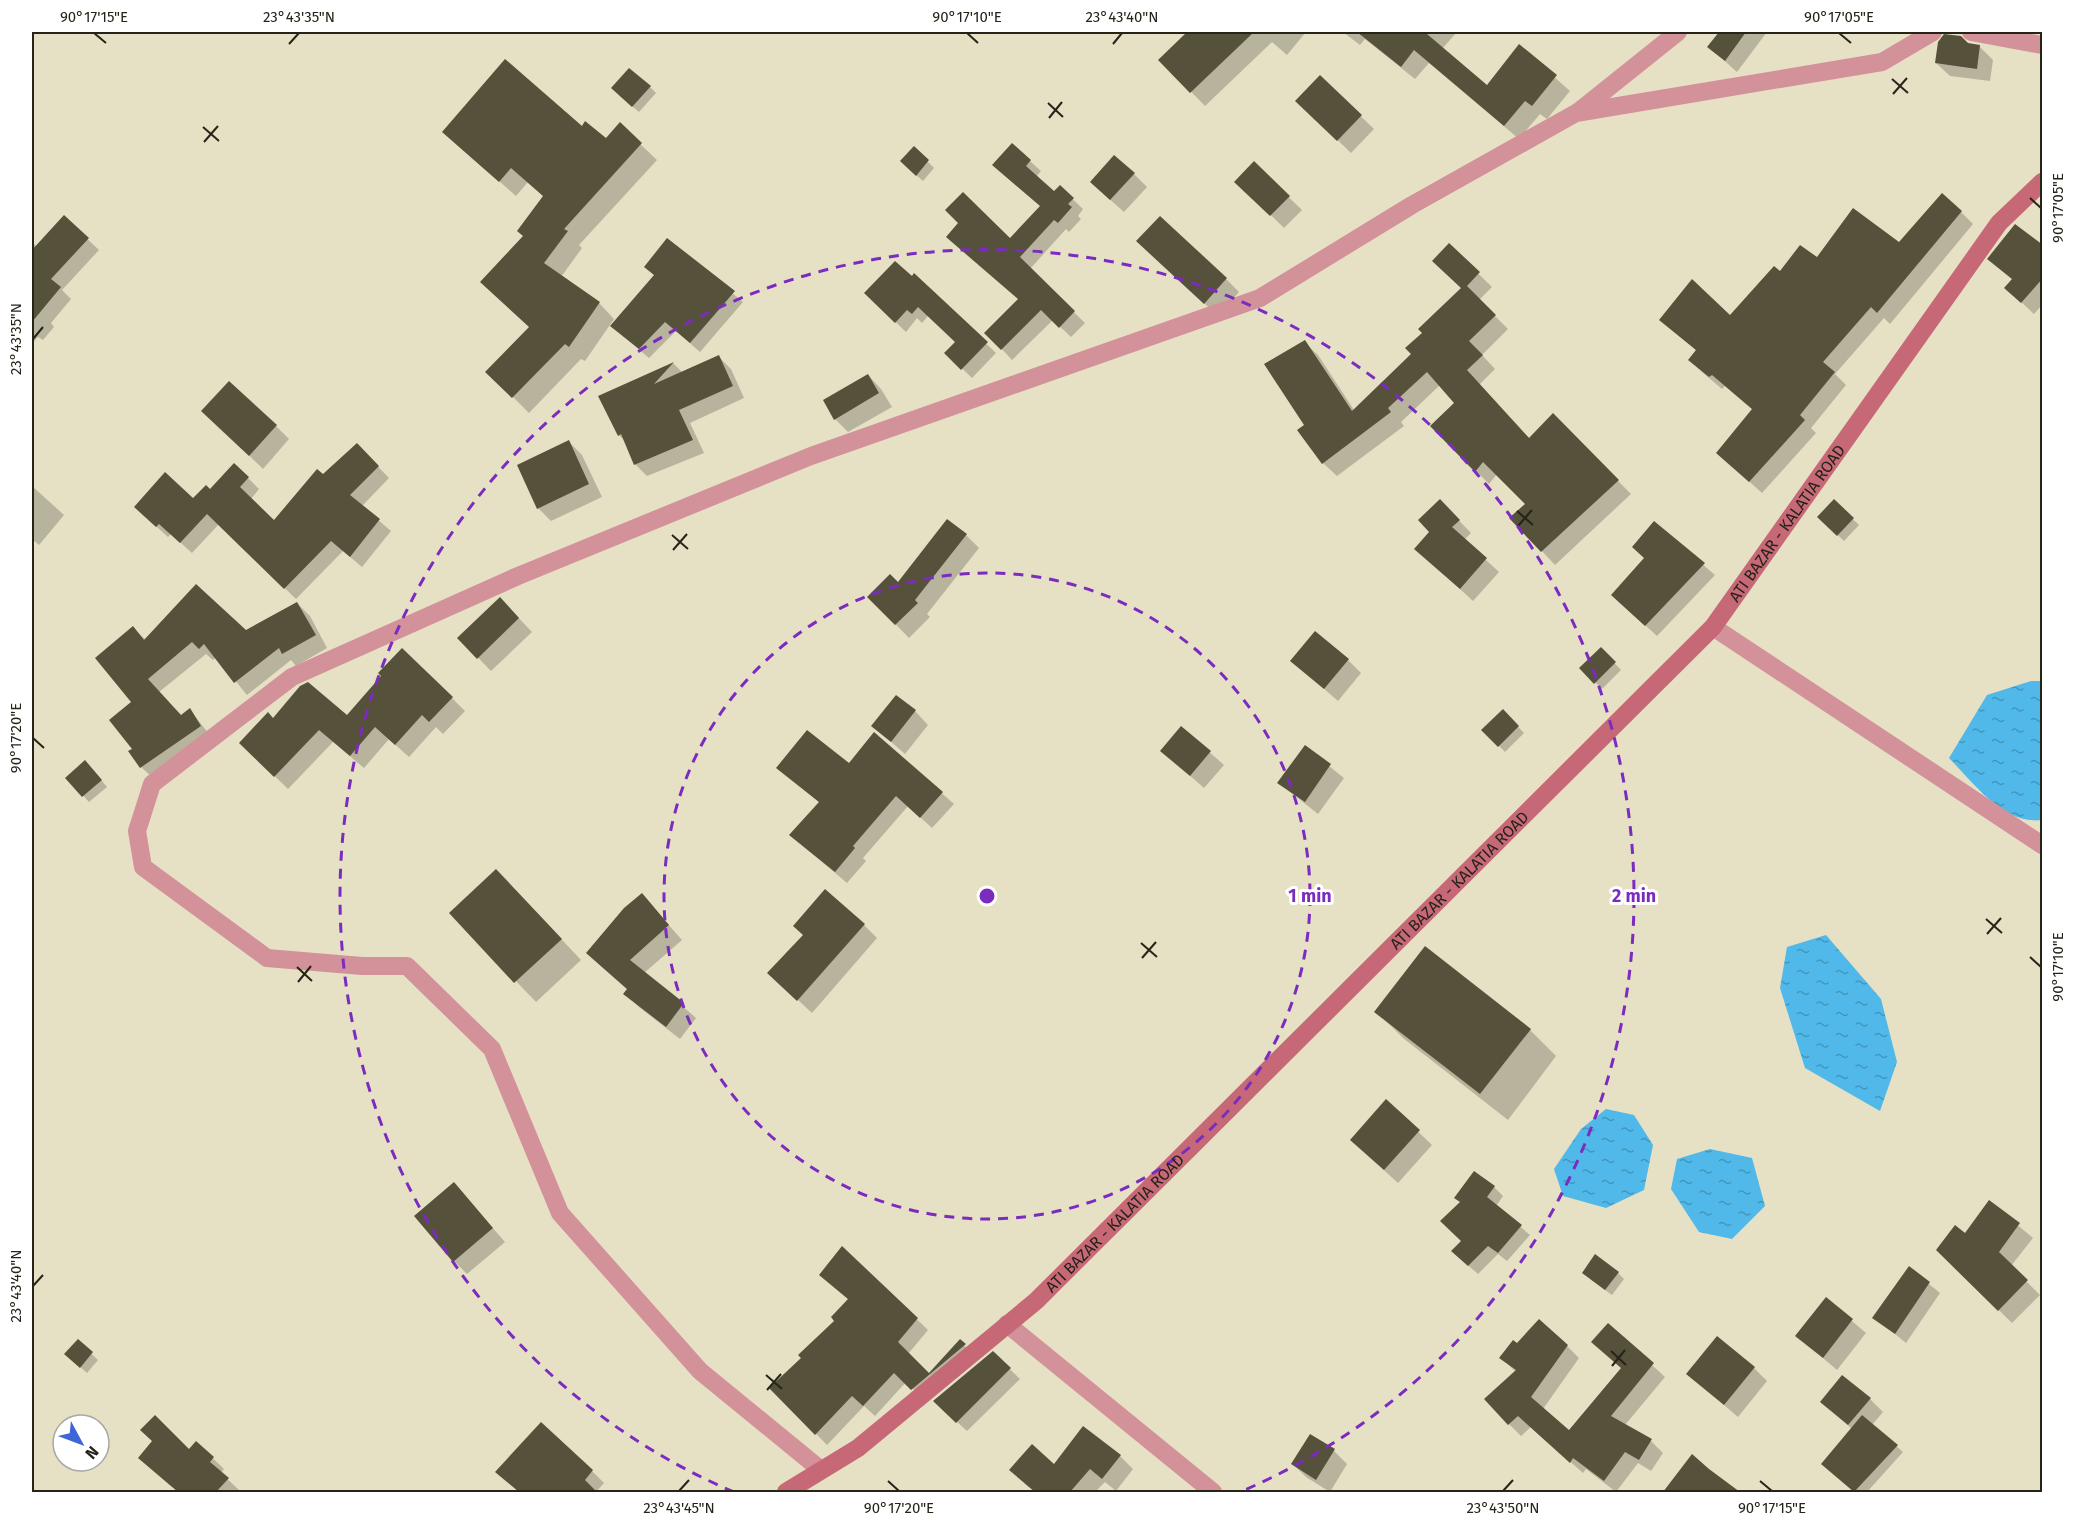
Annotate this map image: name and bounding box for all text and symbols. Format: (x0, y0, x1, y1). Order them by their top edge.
text: 90°17'15"E (60, 8, 128, 26)
text: 23°43'35"N (263, 8, 335, 26)
text: 90°17'10"E (932, 8, 1002, 26)
text: 23°43'40"N (1085, 8, 1159, 26)
text: 90°17'05"E (1804, 8, 1874, 26)
text: 90°17'05"E (2049, 173, 2067, 243)
text: 23°43'35"N (7, 303, 25, 375)
street label: ATI BAZAR - KALATIA ROAD (1725, 441, 1849, 605)
text: 90°17'20"E (7, 703, 25, 773)
street label: ATI BAZAR - KALATIA ROAD (1386, 807, 1532, 953)
text: 1 min (1288, 885, 1332, 907)
text: 2 min (1612, 885, 1656, 907)
centre of rings (977, 886, 997, 906)
text: 90°17'10"E (2049, 932, 2067, 1002)
street label: ATI BAZAR - KALATIA ROAD (1041, 1150, 1188, 1296)
text: 23°43'40"N (7, 1249, 25, 1323)
north arrow (51, 1413, 111, 1473)
text: N (81, 1442, 103, 1463)
text: 23°43'45"N (643, 1499, 715, 1517)
text: 90°17'20"E (864, 1499, 934, 1517)
text: 23°43'50"N (1466, 1499, 1540, 1517)
text: 90°17'15"E (1738, 1499, 1806, 1517)

